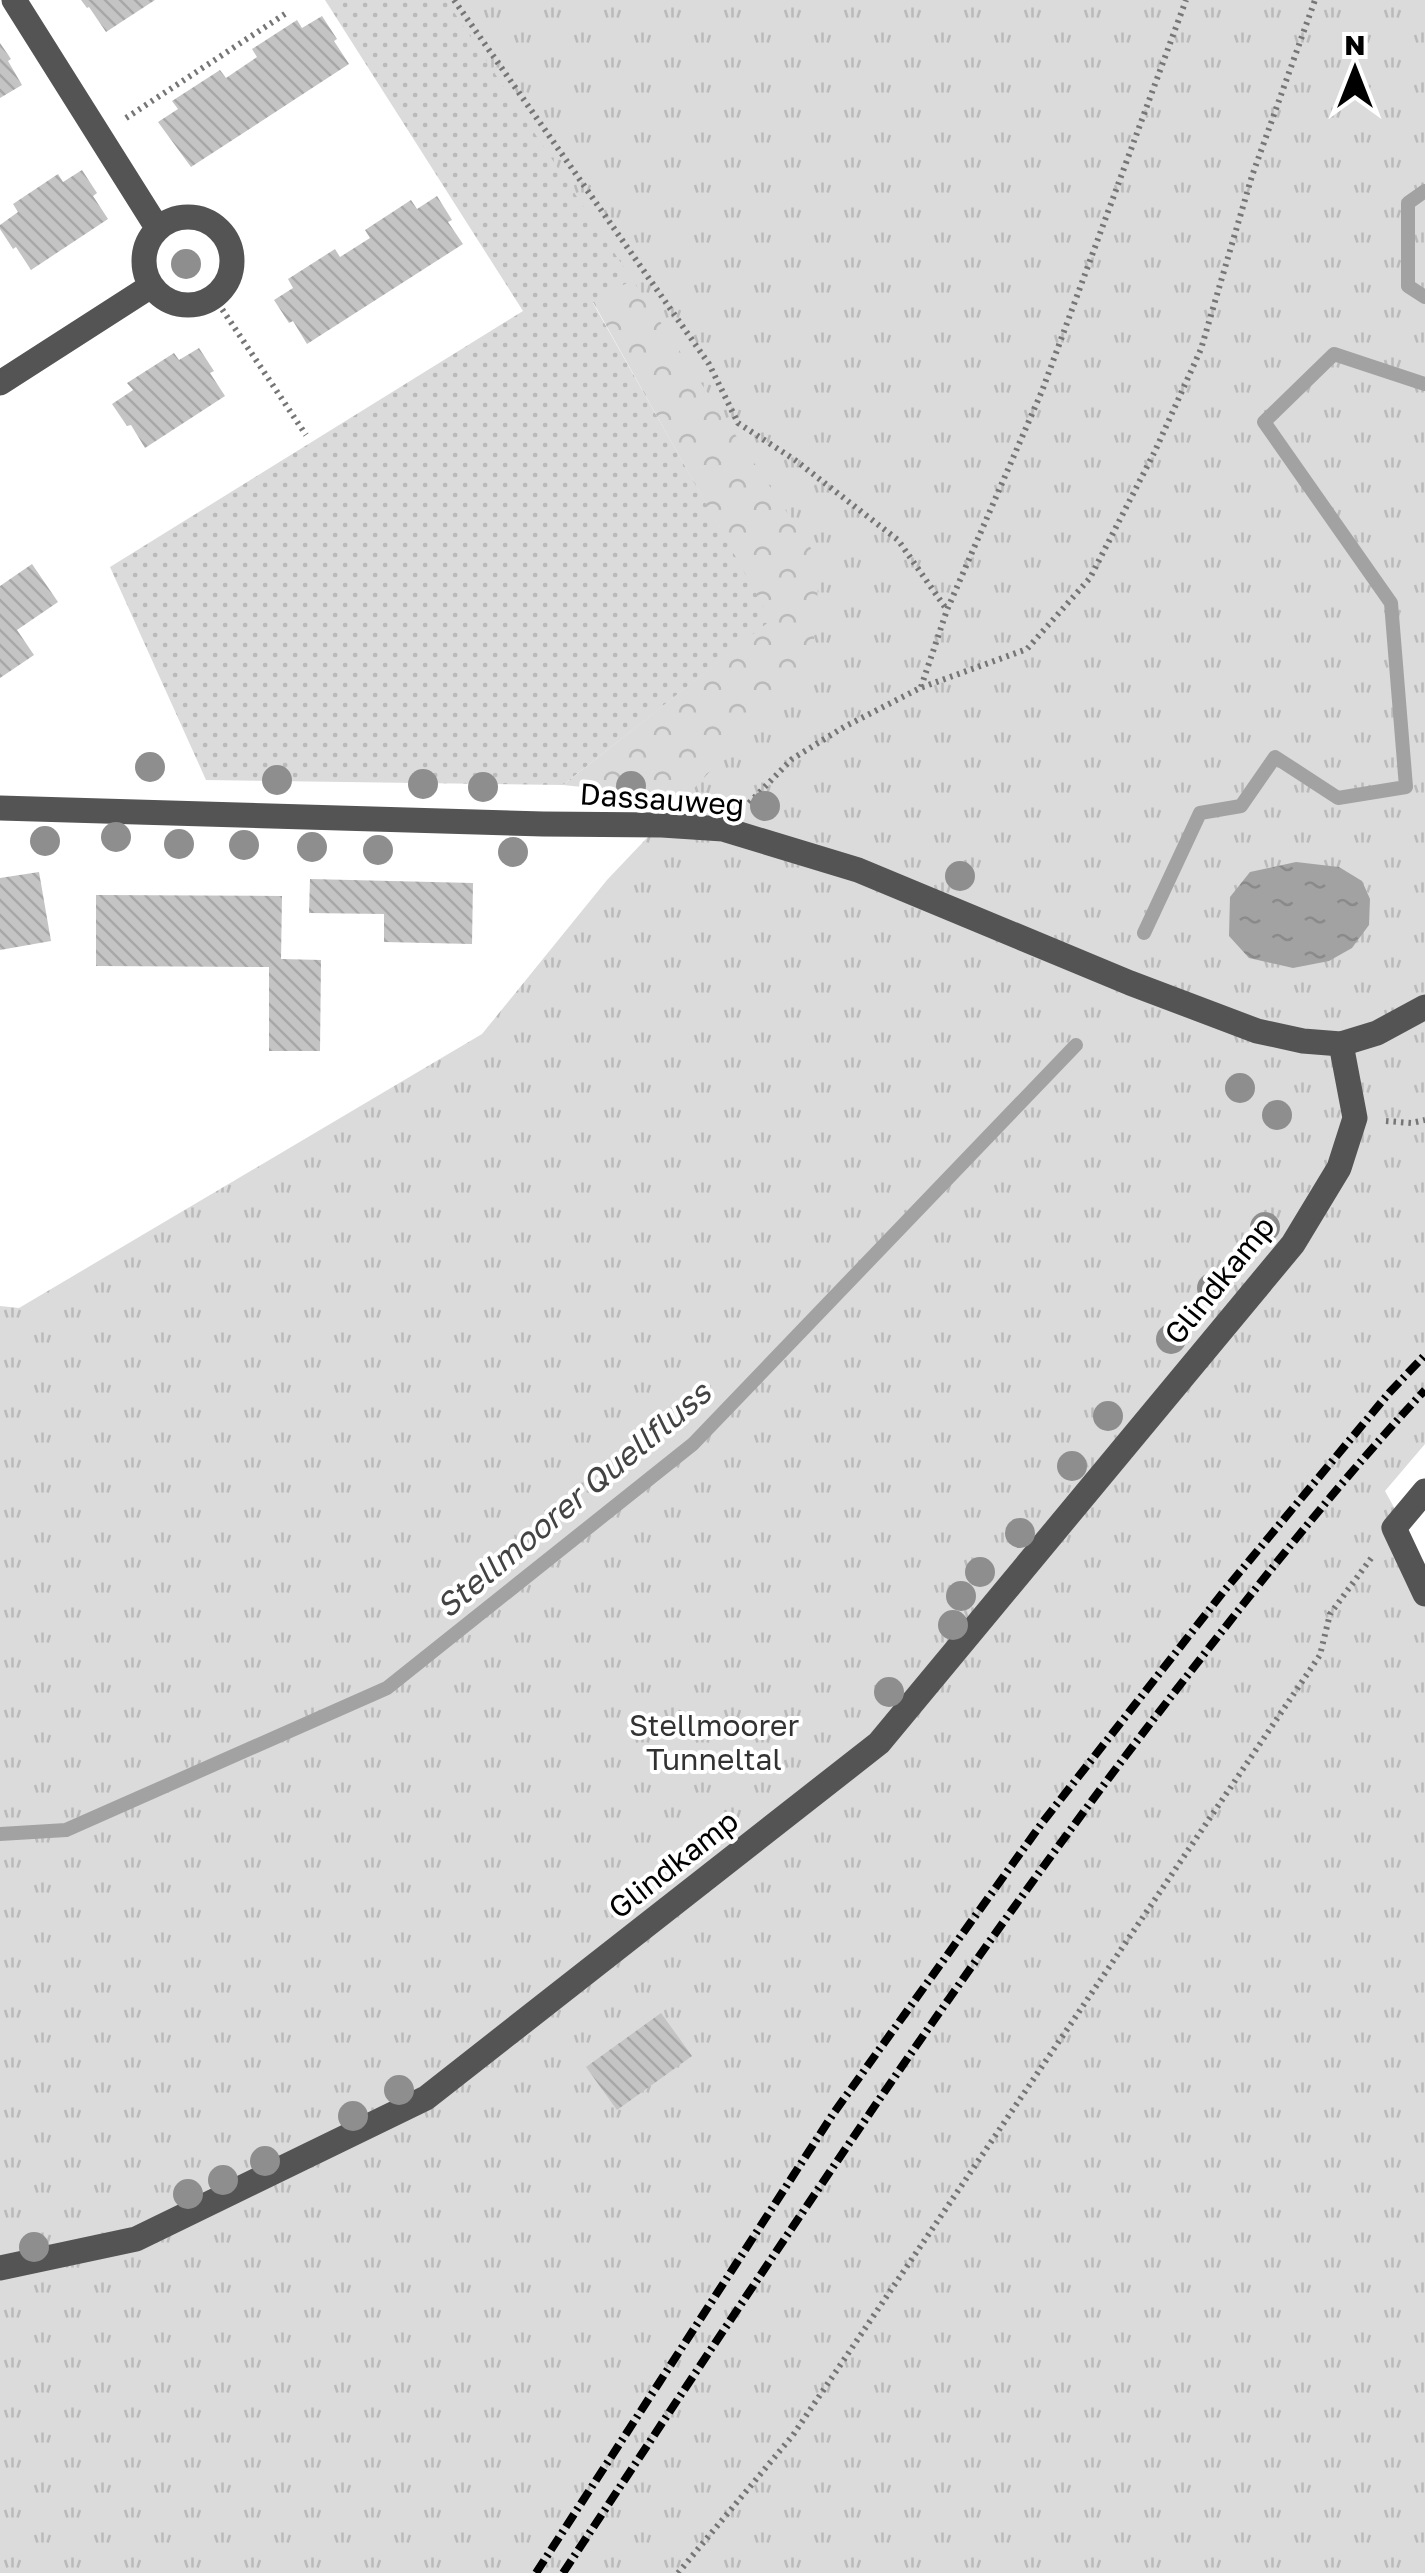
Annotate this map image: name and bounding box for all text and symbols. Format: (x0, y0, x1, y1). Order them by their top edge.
north arrow (1305, 20, 1405, 120)
text: N (1344, 28, 1366, 61)
street label: Dassauweg (579, 775, 745, 823)
street label: Glindkamp (1156, 1209, 1282, 1351)
water label: Stellmoorer Quellfluss (428, 1372, 719, 1625)
park label: Stellmoorer Tunneltal (629, 1707, 799, 1777)
street label: Glindkamp (601, 1802, 745, 1926)

